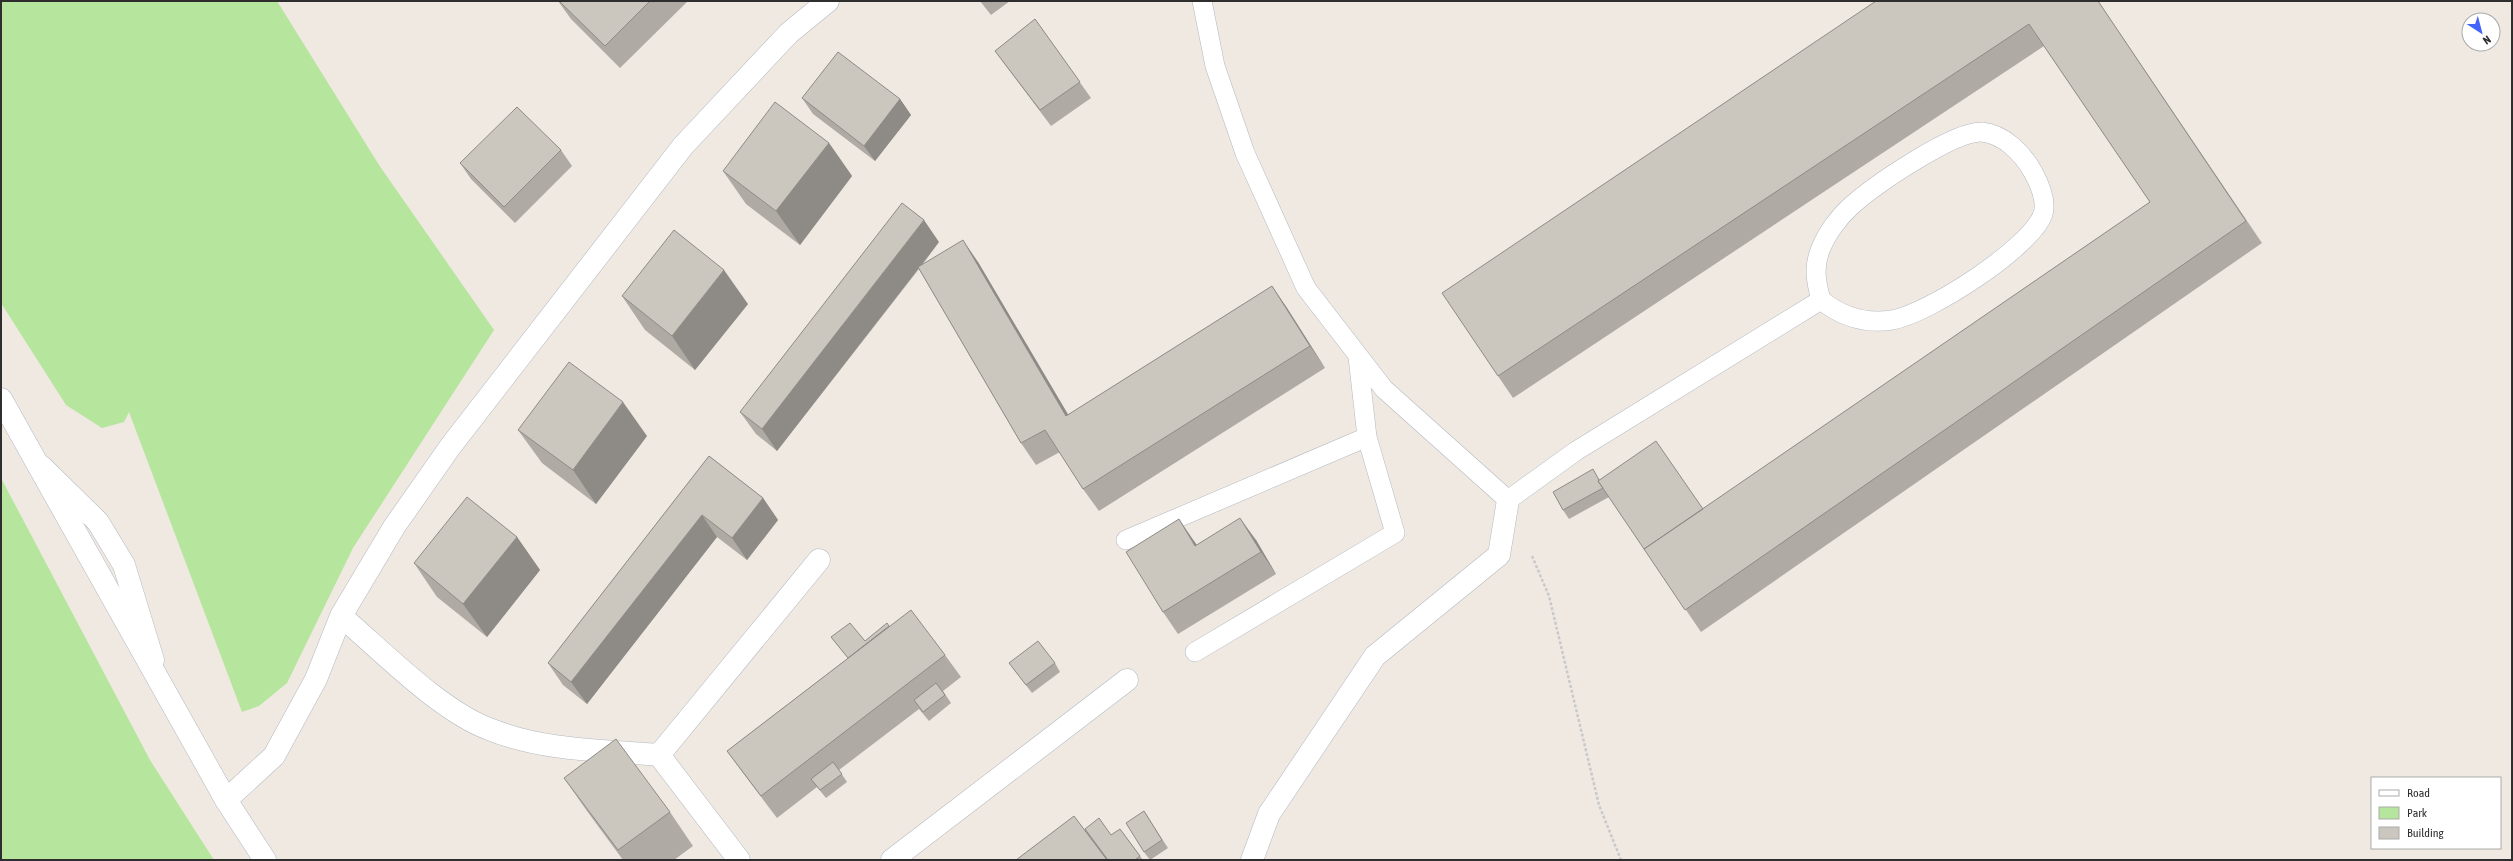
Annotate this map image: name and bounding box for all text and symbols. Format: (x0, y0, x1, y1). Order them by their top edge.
north arrow (2461, 12, 2501, 52)
text: N (2481, 33, 2493, 47)
legend (2371, 777, 2501, 849)
text: Road (2407, 786, 2430, 800)
text: Park (2407, 806, 2428, 820)
text: Building (2407, 826, 2445, 840)

